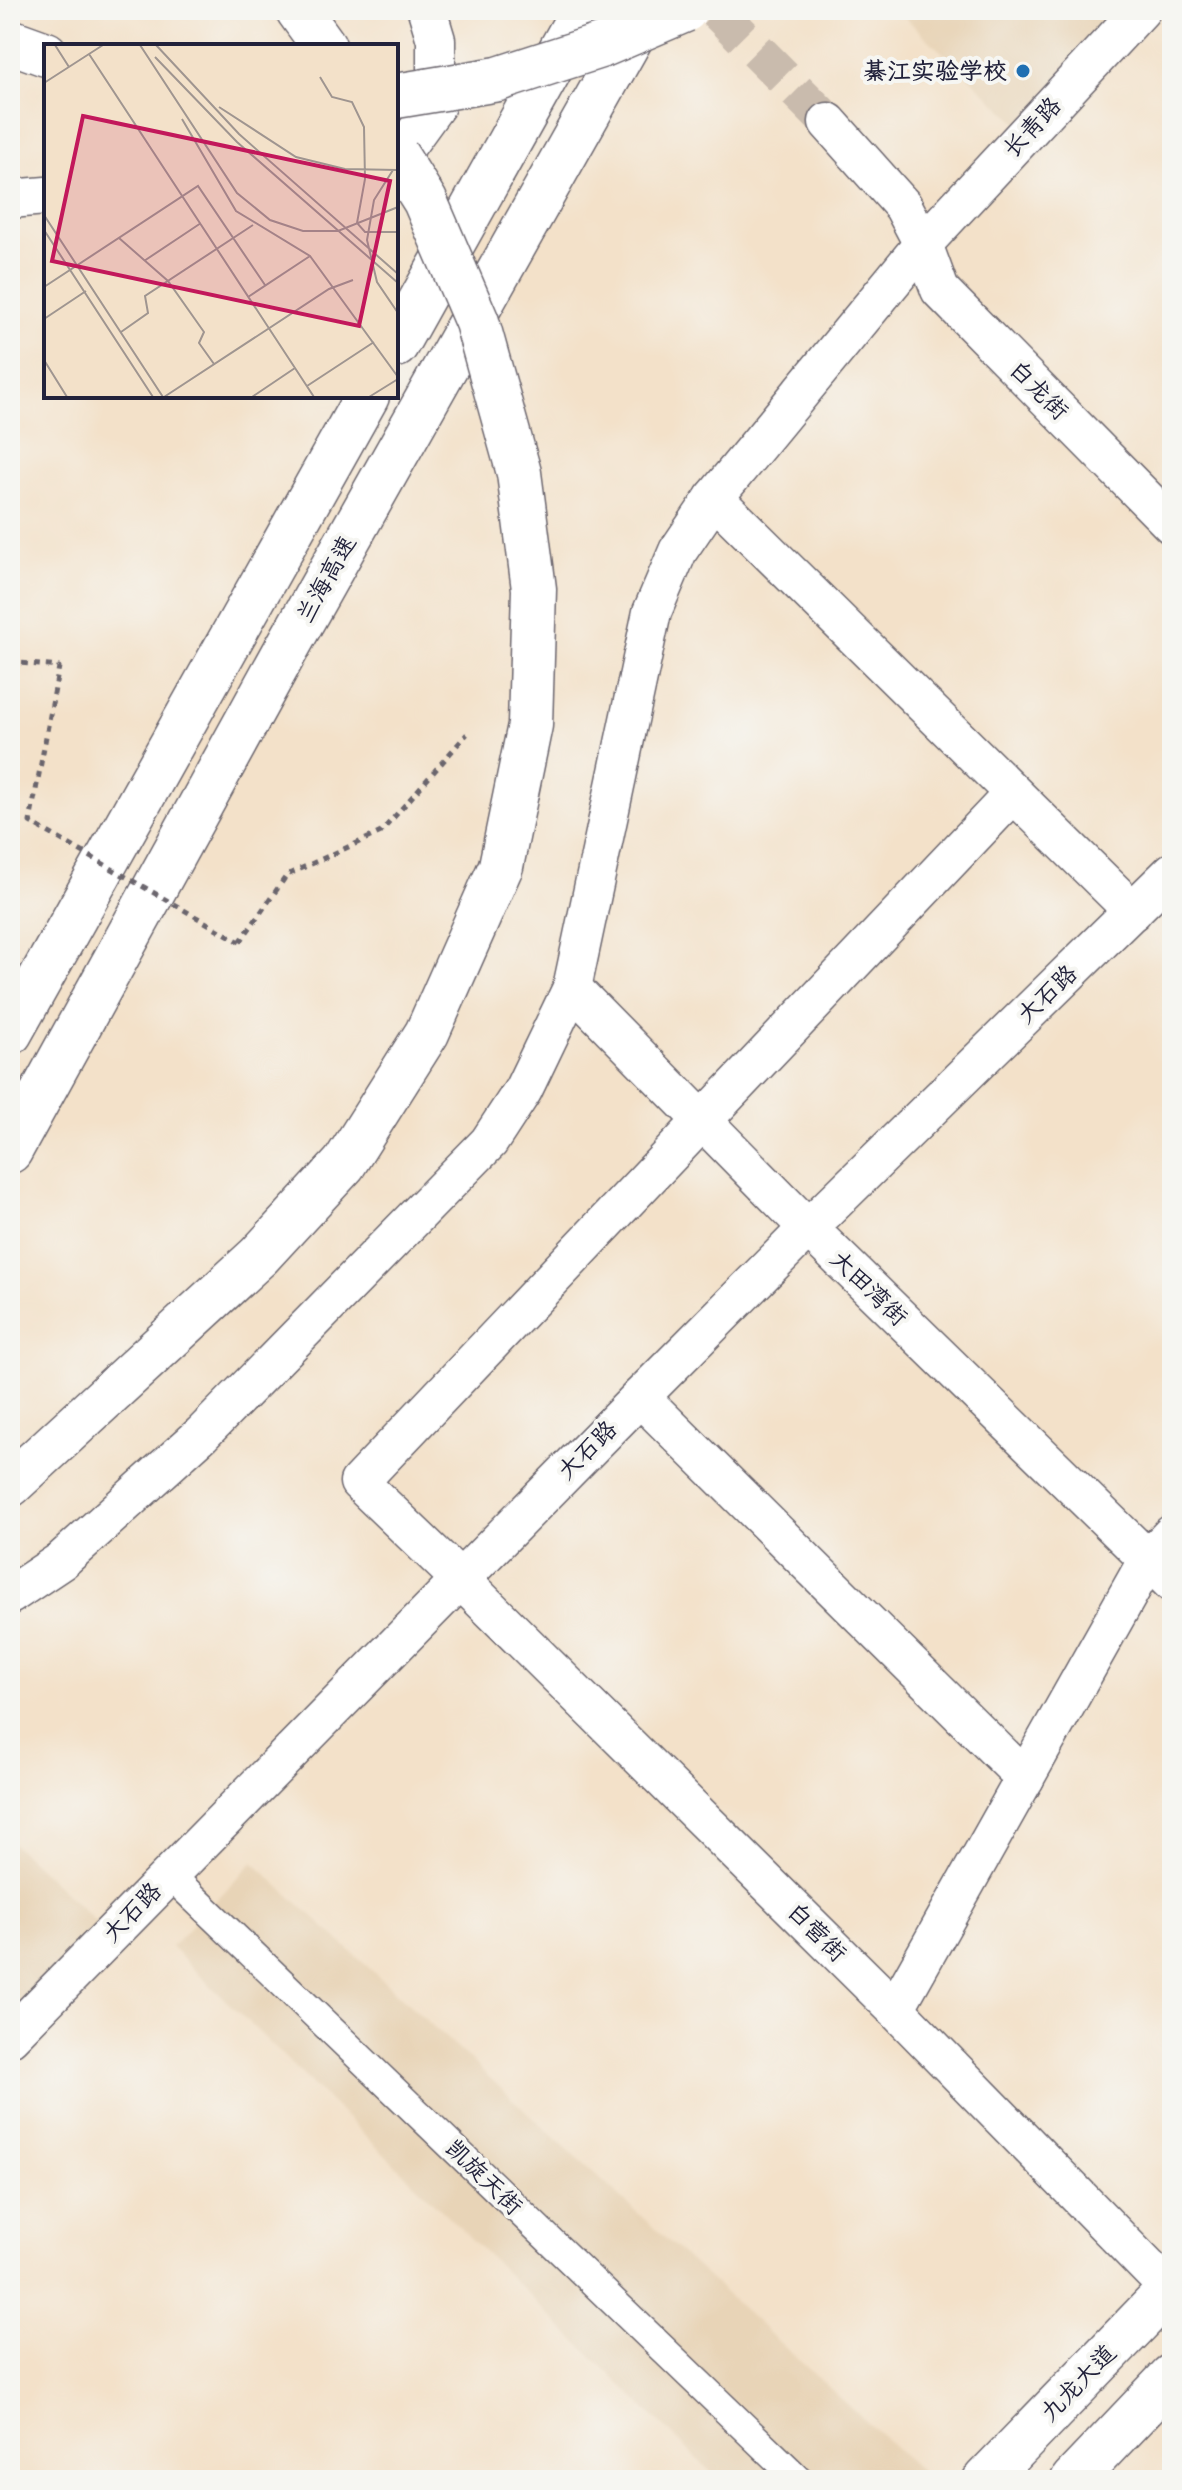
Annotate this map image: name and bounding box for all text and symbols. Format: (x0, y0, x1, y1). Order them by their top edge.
inset map (44, 44, 398, 398)
place label: 綦江实验学校 (863, 55, 1007, 87)
marker: 綦江实验学校 (1014, 62, 1032, 80)
street label: 长青路 (996, 90, 1068, 164)
street label: 白龙街 (1002, 353, 1076, 427)
street label: 兰海高速 (289, 529, 363, 629)
street label: 大石路 (1010, 957, 1084, 1031)
street label: 大田湾街 (823, 1243, 915, 1333)
street label: 大石路 (550, 1413, 624, 1487)
street label: 大石路 (95, 1875, 169, 1949)
street label: 白营街 (780, 1895, 854, 1969)
street label: 凯旋天街 (438, 2132, 530, 2222)
street label: 九龙大道 (1033, 2337, 1123, 2429)

